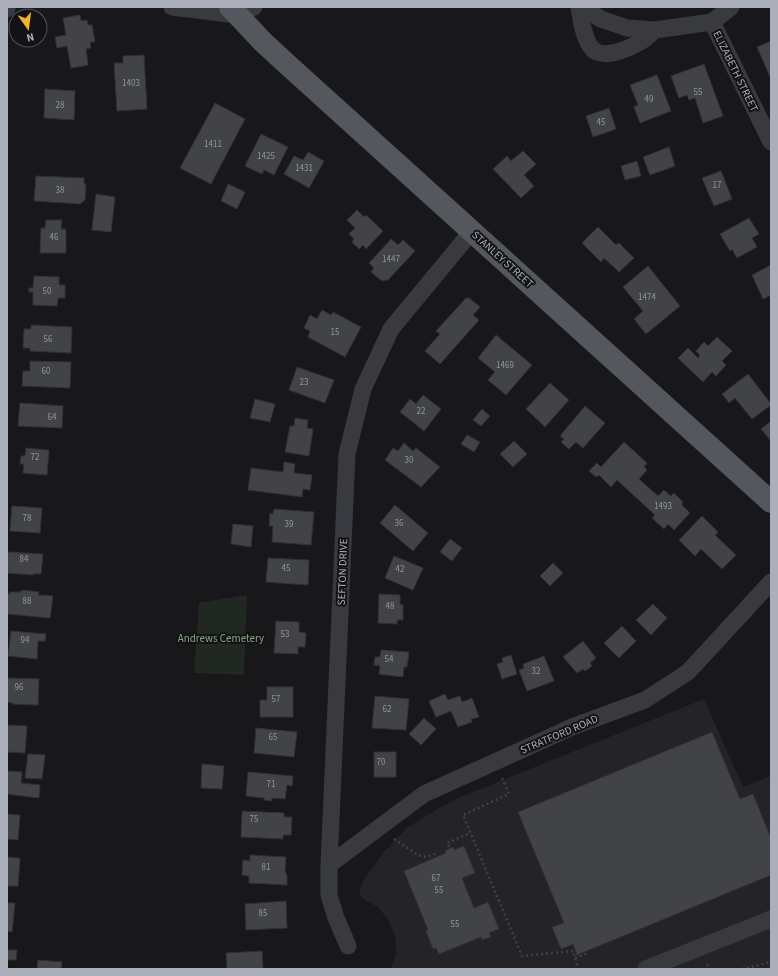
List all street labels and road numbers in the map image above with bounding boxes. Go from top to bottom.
street label: ELIZABETH STREET [709,28,762,114]
street label: STANLEY STREET [469,228,537,291]
street label: SEFTON DRIVE [334,538,351,606]
street label: STRATFORD ROAD [518,711,601,758]

